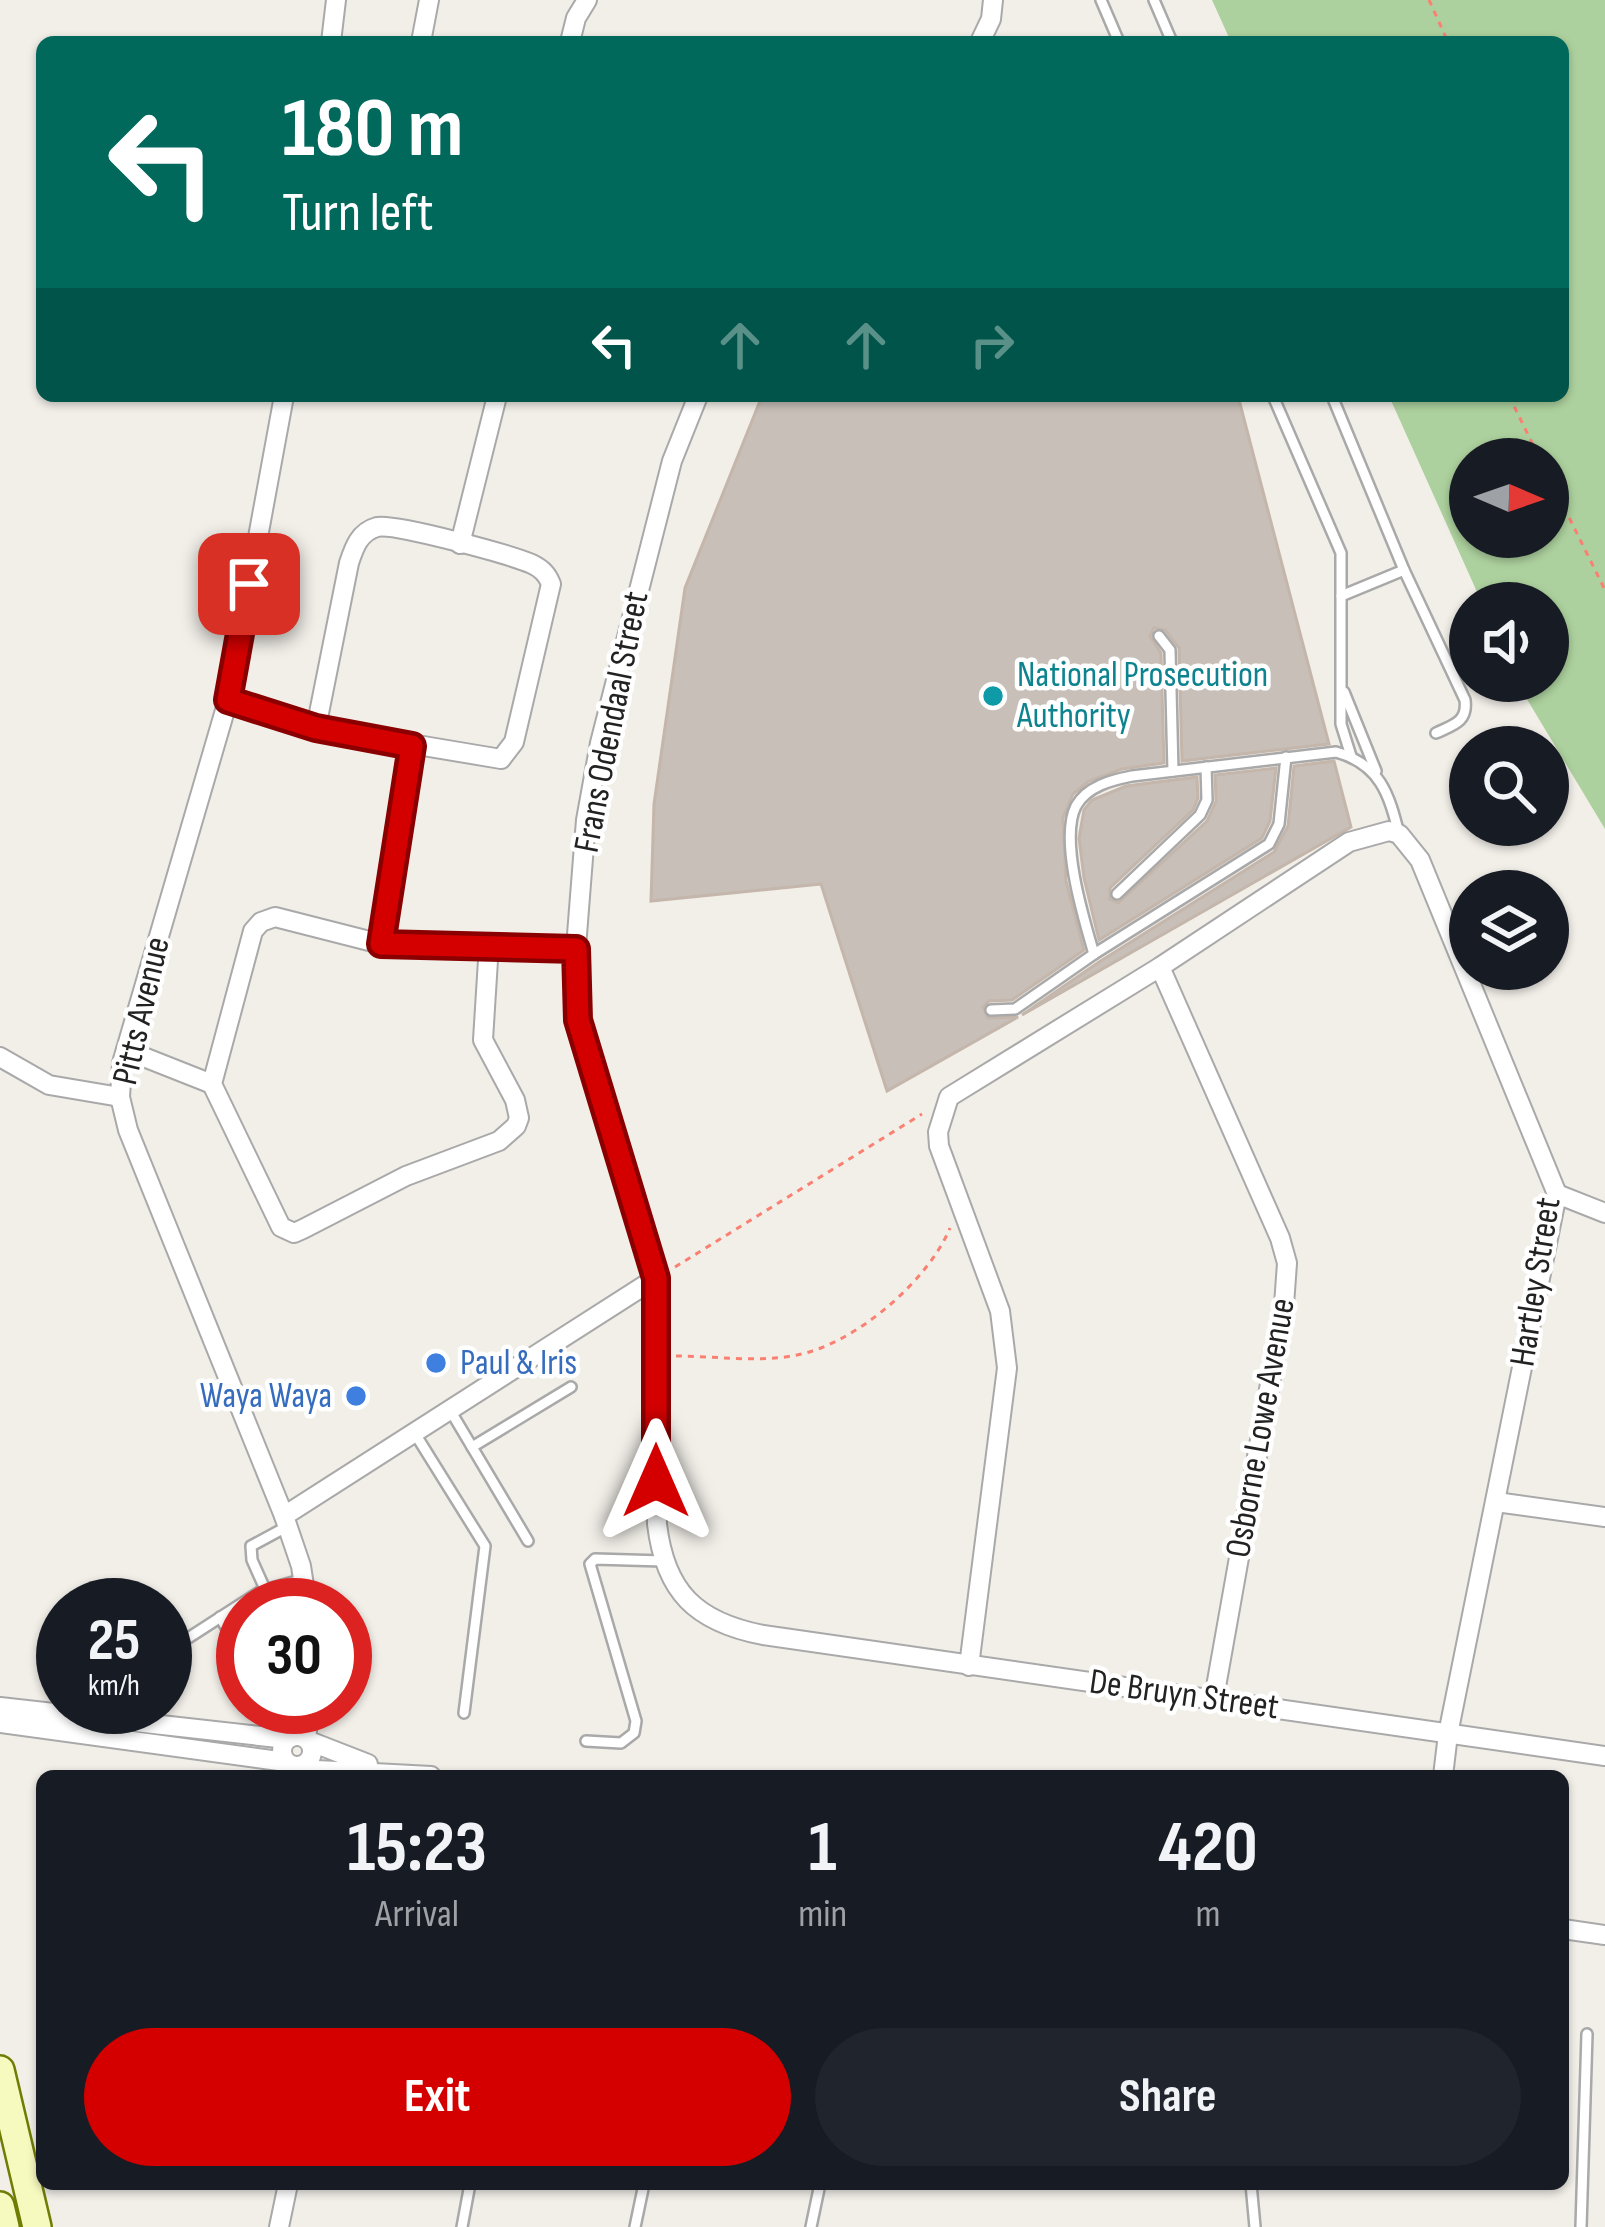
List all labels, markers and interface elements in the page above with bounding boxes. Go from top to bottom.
text: 180 m [282,79,463,180]
icon: left [84,84,240,240]
text: Turn left [282,181,434,246]
icon: left [581,312,647,378]
icon: ahead [707,312,773,378]
icon: ahead [833,312,899,378]
icon: right [959,312,1025,378]
north arrow [1449,438,1569,558]
map controls [1449,438,1569,990]
pin [198,533,300,635]
icon: arrive [216,551,282,617]
button: sound [1449,582,1569,702]
street label: Frans Odendaal Street [566,588,658,856]
place label: National Prosecution Authority [1016,654,1268,738]
marker: National Prosecution Authority [980,683,1006,709]
button: search [1449,726,1569,846]
button: layers [1449,870,1569,990]
street label: Pitts Avenue [104,933,180,1089]
street label: Hartley Street [1501,1194,1571,1370]
street label: Osborne Lowe Avenue [1217,1295,1305,1561]
place label: Paul & Iris [460,1342,577,1385]
marker: Paul & Iris [423,1350,449,1376]
place label: Waya Waya [200,1375,332,1418]
marker: Waya Waya [343,1383,369,1409]
position arrow [593,1418,719,1544]
speed limit sign: 30 [216,1578,372,1734]
text: 25 [88,1605,140,1677]
street label: De Bruyn Street [1087,1660,1281,1730]
text: km/h [88,1668,140,1704]
text: 15:23 [347,1805,487,1892]
text: 1 [809,1805,837,1892]
text: 420 [1158,1805,1258,1892]
text: Arrival [375,1891,459,1938]
text: min [798,1891,847,1938]
text: m [1196,1891,1221,1938]
button: Exit [84,2028,791,2166]
button: Share [815,2028,1521,2166]

